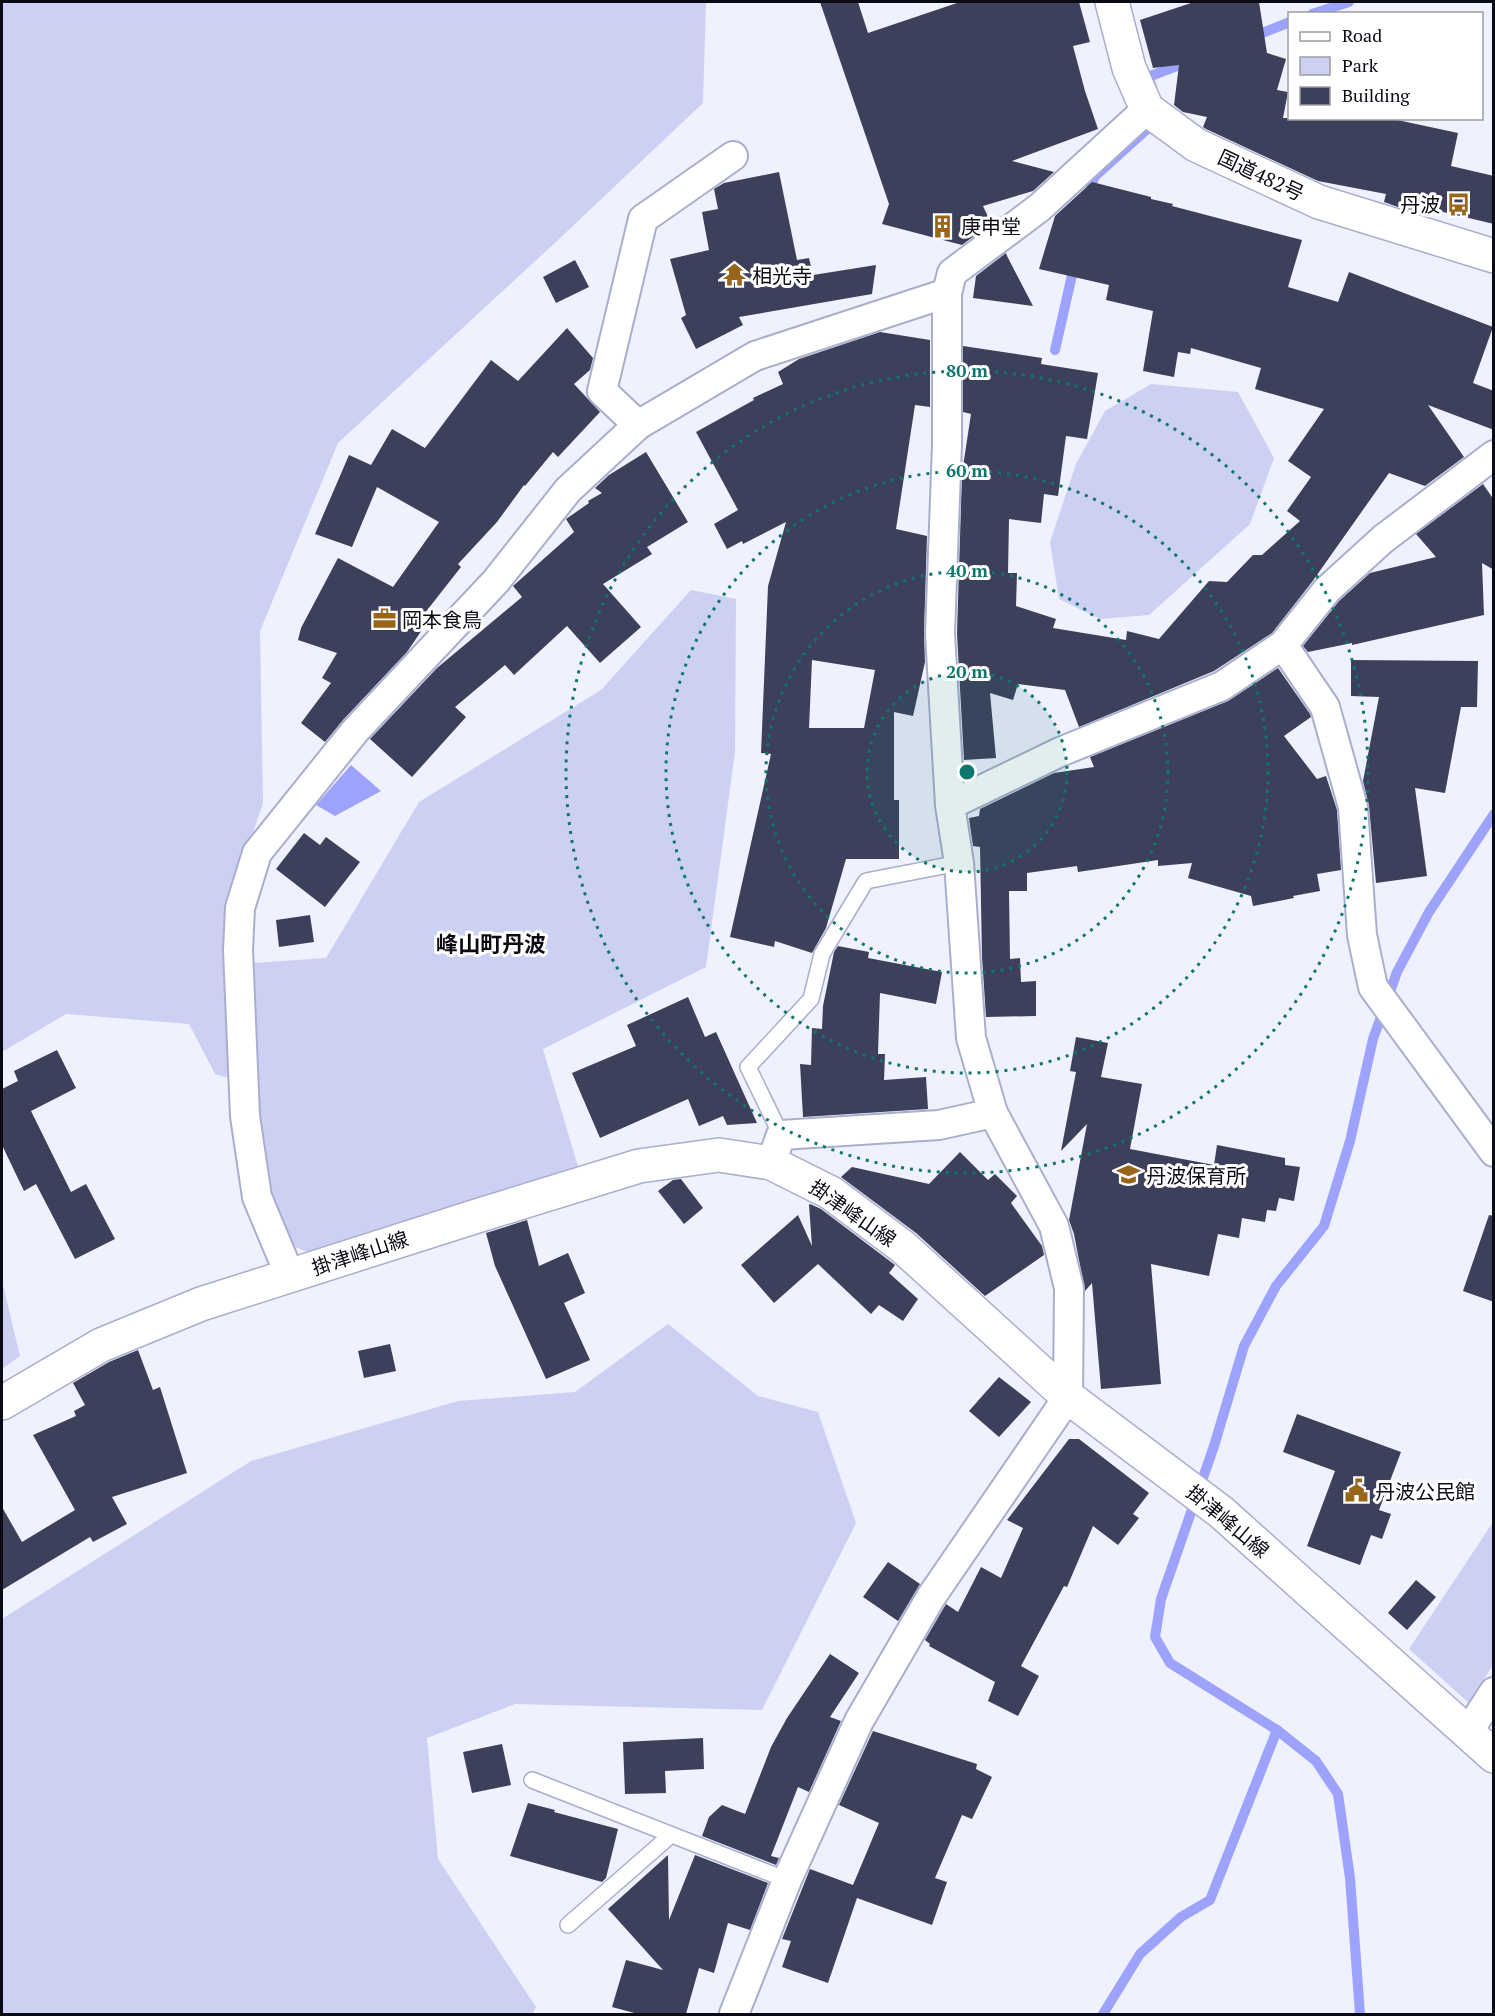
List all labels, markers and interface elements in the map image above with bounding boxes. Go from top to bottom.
legend [1288,12,1483,120]
text: Road [1342,23,1382,47]
text: Park [1342,53,1379,77]
text: Building [1342,83,1410,107]
street label: 国道482号 [1214,143,1308,207]
place label: 丹波 [1400,191,1440,218]
bus stop icon: 丹波 [1445,191,1471,217]
building icon: 庚申堂 [930,213,956,239]
place label: 庚申堂 [961,213,1021,240]
temple icon: 相光寺 [721,262,747,288]
place label: 相光寺 [752,262,812,289]
text: 80 m [946,358,988,382]
text: 60 m [946,458,988,482]
text: 40 m [946,558,988,582]
office icon: 岡本食鳥 [371,606,397,632]
place label: 岡本食鳥 [402,606,482,633]
text: 20 m [946,659,988,683]
centre of rings [957,762,977,782]
district label: 峰山町丹波 [436,929,546,958]
school or university icon: 丹波保育所 [1115,1162,1141,1188]
place label: 丹波保育所 [1146,1162,1246,1189]
street label: 掛津峰山線 [804,1173,902,1253]
street label: 掛津峰山線 [308,1225,412,1281]
public building icon: 丹波公民館 [1344,1478,1370,1504]
place label: 丹波公民館 [1375,1478,1475,1505]
street label: 掛津峰山線 [1181,1479,1275,1563]

